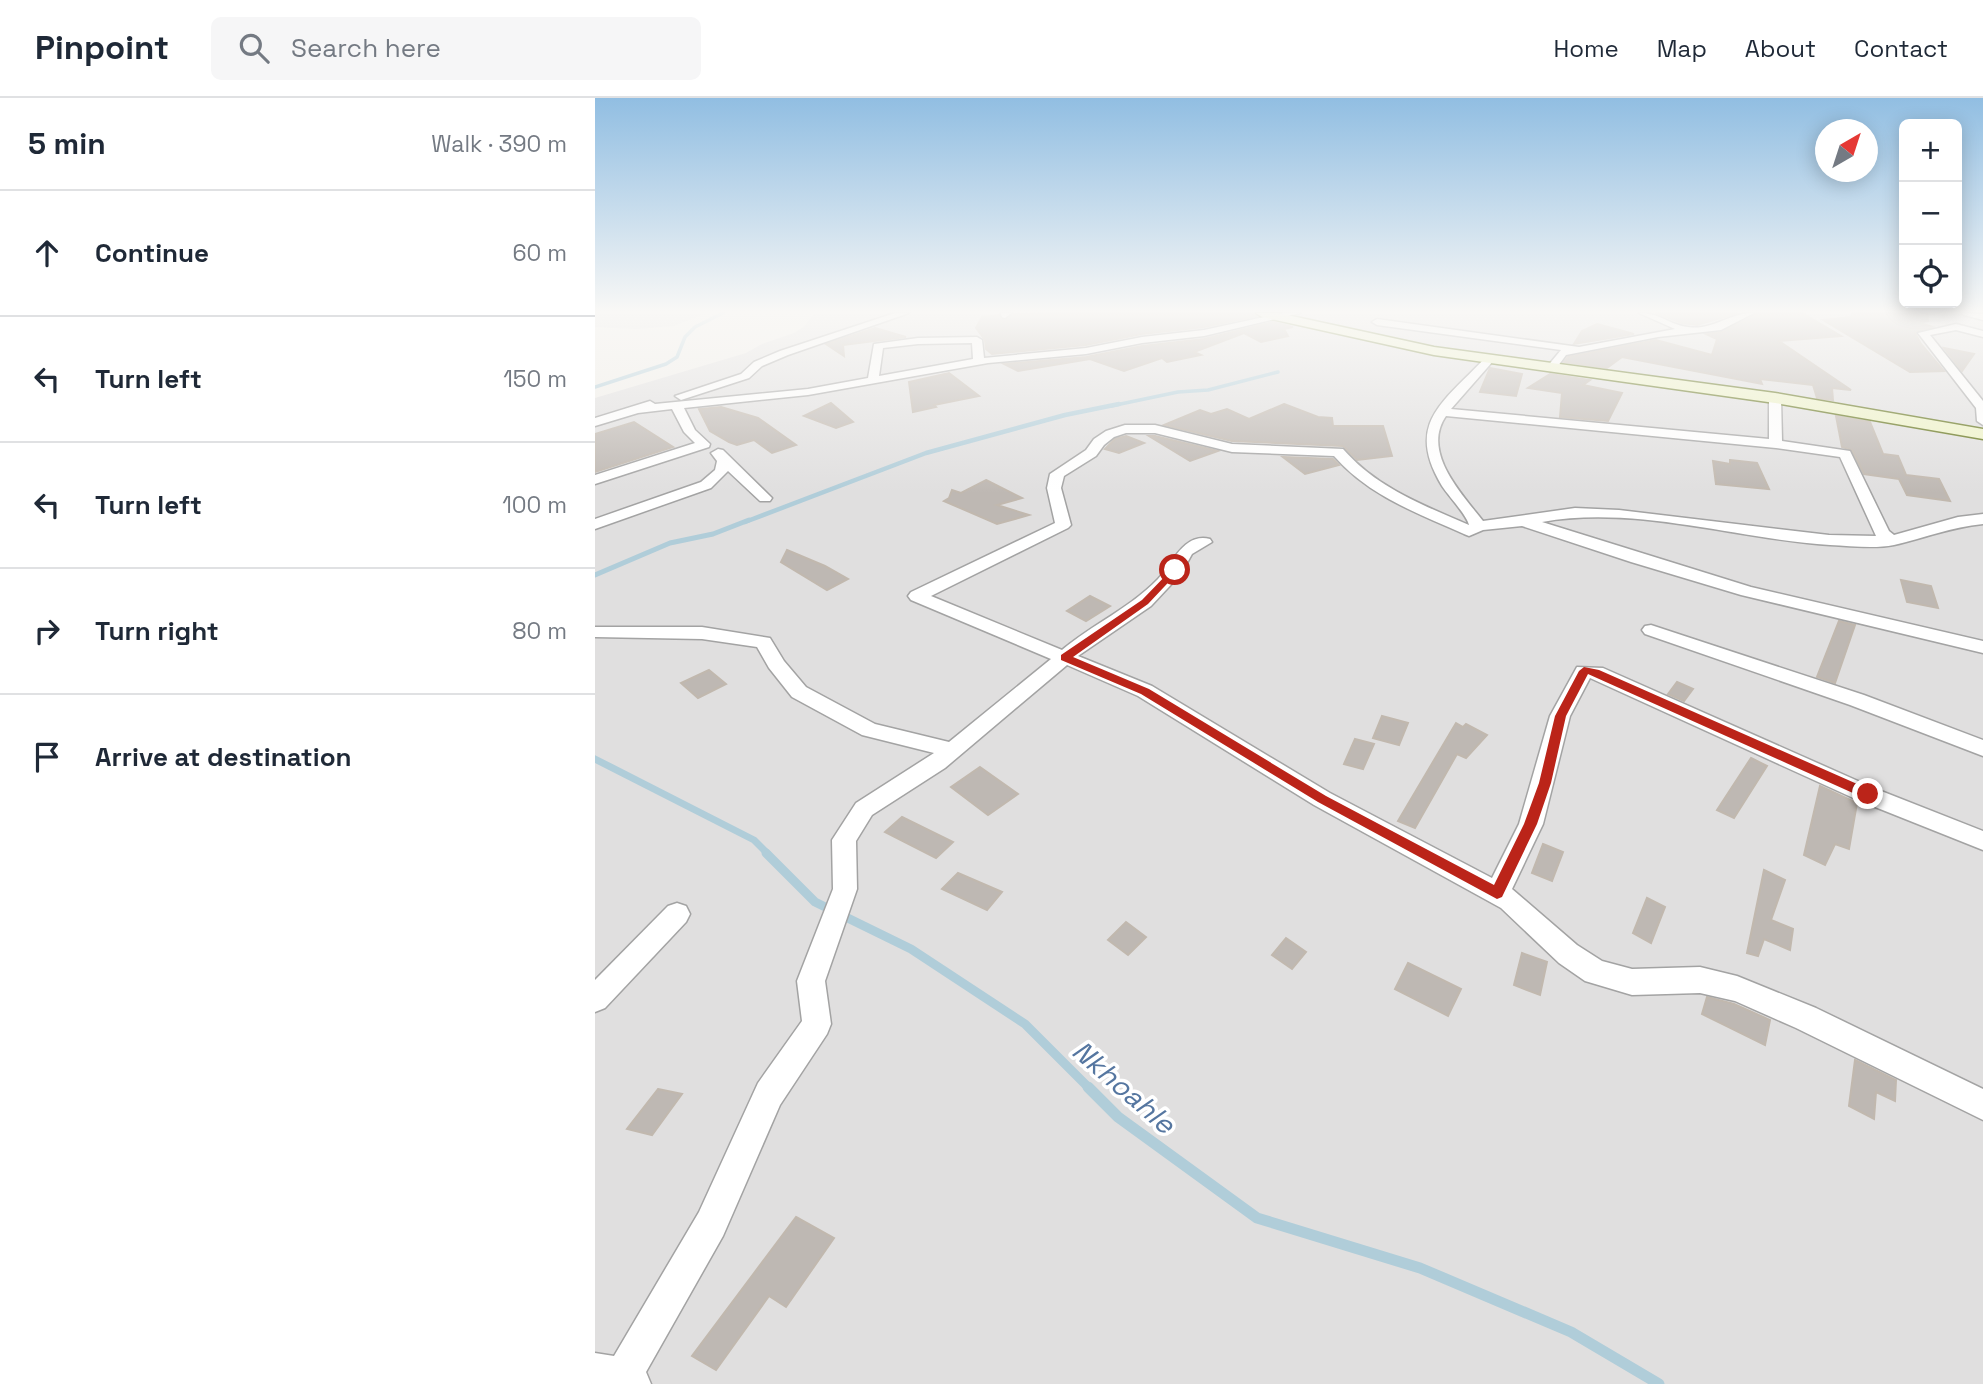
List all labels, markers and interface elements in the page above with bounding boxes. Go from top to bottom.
search box [211,17,701,80]
text: Pinpoint [35,27,169,69]
icon: search [235,29,273,67]
text: Search here [291,31,441,65]
text: Home [1553,33,1619,64]
text: Map [1657,33,1707,64]
text: About [1745,33,1816,64]
text: Contact [1854,33,1948,64]
north arrow [1815,119,1878,182]
map controls [1899,119,1962,308]
button: + [1899,119,1962,182]
text: 5 min [28,124,106,163]
text: Walk · 390 m [431,129,567,159]
button: − [1899,182,1962,245]
icon: ahead [28,234,66,272]
text: Continue [95,236,209,270]
text: 60 m [512,238,567,268]
button: locate [1899,245,1962,308]
icon: left [28,360,66,398]
text: Turn left [95,362,202,396]
text: 150 m [503,364,567,394]
icon: left [28,486,66,524]
text: Turn left [95,488,202,522]
text: 100 m [502,490,567,520]
route start [1159,554,1190,585]
icon: right [28,612,66,650]
text: Turn right [95,614,219,648]
text: 80 m [512,616,567,646]
icon: arrive [28,738,66,776]
text: Arrive at destination [95,740,352,774]
route end [1852,778,1883,809]
water label: Nkhoahle [1065,1032,1184,1142]

